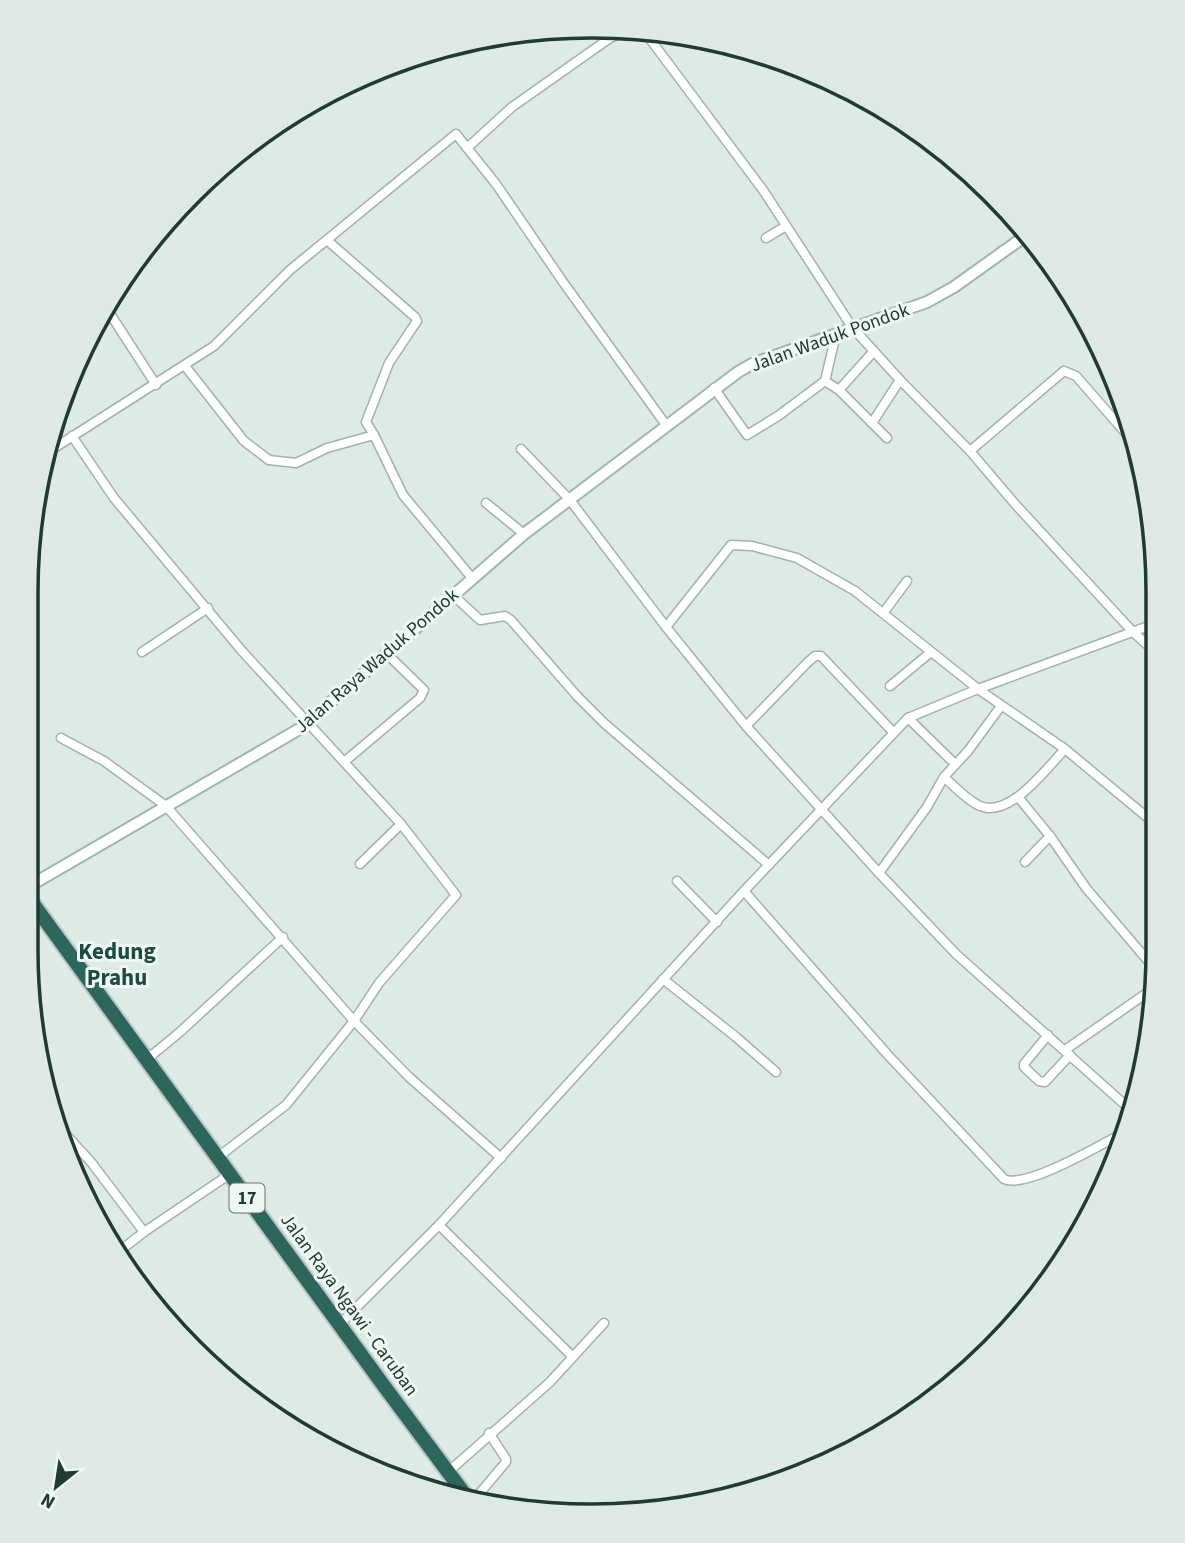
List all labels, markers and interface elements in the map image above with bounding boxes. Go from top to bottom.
street label: Jalan Waduk Pondok [747,297,914,379]
street label: Jalan Raya Waduk Pondok [289,582,465,740]
district label: Kedung Prahu [78,935,156,994]
road number: 17 [230,1184,264,1212]
street label: Jalan Raya Ngawi - Caruban [273,1208,425,1402]
north arrow [21,1452,91,1522]
text: N [36,1486,60,1515]

